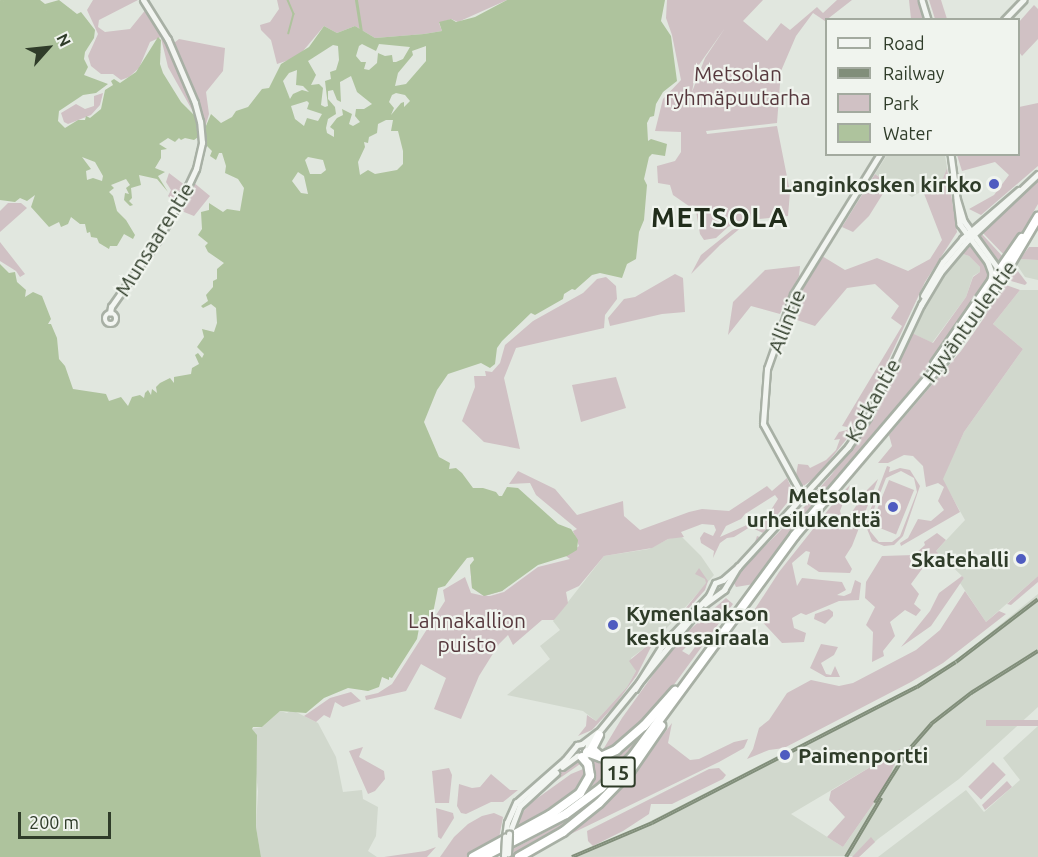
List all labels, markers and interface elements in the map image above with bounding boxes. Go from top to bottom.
north arrow [18,18,78,78]
legend [825,18,1020,156]
text: N [53,30,75,49]
text: Road [883,33,925,53]
park label: Metsolan ryhmäpuutarha [665,60,811,110]
text: Railway [883,63,944,83]
text: Park [883,93,919,113]
text: Water [883,123,932,143]
place label: Langinkosken kirkko [780,171,982,197]
street label: Munsaarentie [109,177,199,301]
marker: Langinkosken kirkko [987,177,1001,191]
district label: METSOLA [651,202,789,234]
street label: Hyväntuulentie [916,255,1022,387]
street label: Allintie [762,285,810,357]
street label: Kotkantie [839,354,905,446]
place label: Metsolan urheilukenttä [747,482,881,532]
marker: Metsolan urheilukenttä [886,500,900,514]
place label: Skatehalli [911,546,1009,572]
marker: Skatehalli [1014,552,1028,566]
place label: Kymenlaakson keskussairaala [626,600,769,650]
park label: Lahnakallion puisto [408,607,526,657]
marker: Kymenlaakson keskussairaala [604,616,622,634]
place label: Paimenportti [798,742,928,768]
marker: Paimenportti [776,746,794,764]
road number: 15 [600,755,636,789]
scale bar [21,800,114,838]
text: 200 m [29,812,79,832]

